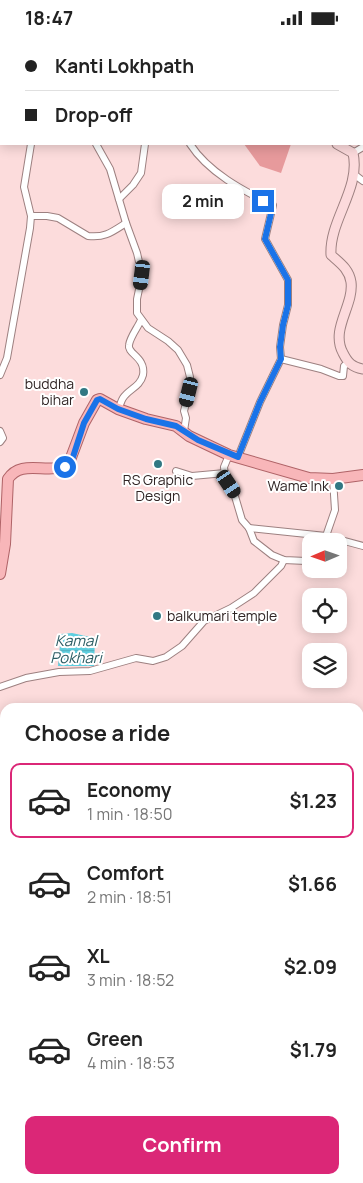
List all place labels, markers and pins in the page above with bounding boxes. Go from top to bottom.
place label: buddha bihar [25,374,74,409]
marker: buddha bihar [78,386,90,398]
marker: RS Graphic Design [152,458,164,470]
place label: RS Graphic Design [123,470,193,505]
place label: Wame Ink [267,476,330,495]
marker: Wame Ink [333,480,345,492]
place label: balkumari temple [167,606,277,625]
marker: balkumari temple [151,610,163,622]

